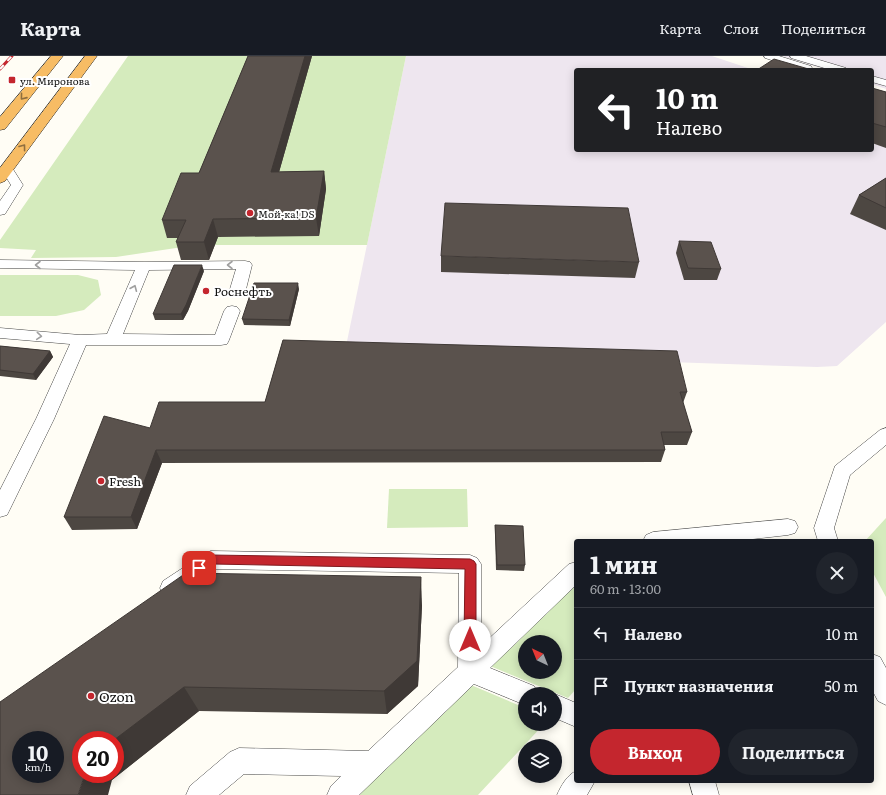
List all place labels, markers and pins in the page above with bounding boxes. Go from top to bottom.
place label: ул. Миронова [20,73,90,88]
marker: ул. Миронова [7,75,17,85]
place label: Мой-ка! DS [258,206,315,221]
marker: Мой-ка! DS [245,208,255,218]
place label: Роснефть [214,282,272,300]
marker: Роснефть [201,286,211,296]
place label: Fresh [109,472,141,490]
marker: Fresh [96,476,106,486]
pin [182,551,216,585]
place label: Ozon [99,686,134,706]
marker: Ozon [86,691,96,701]

